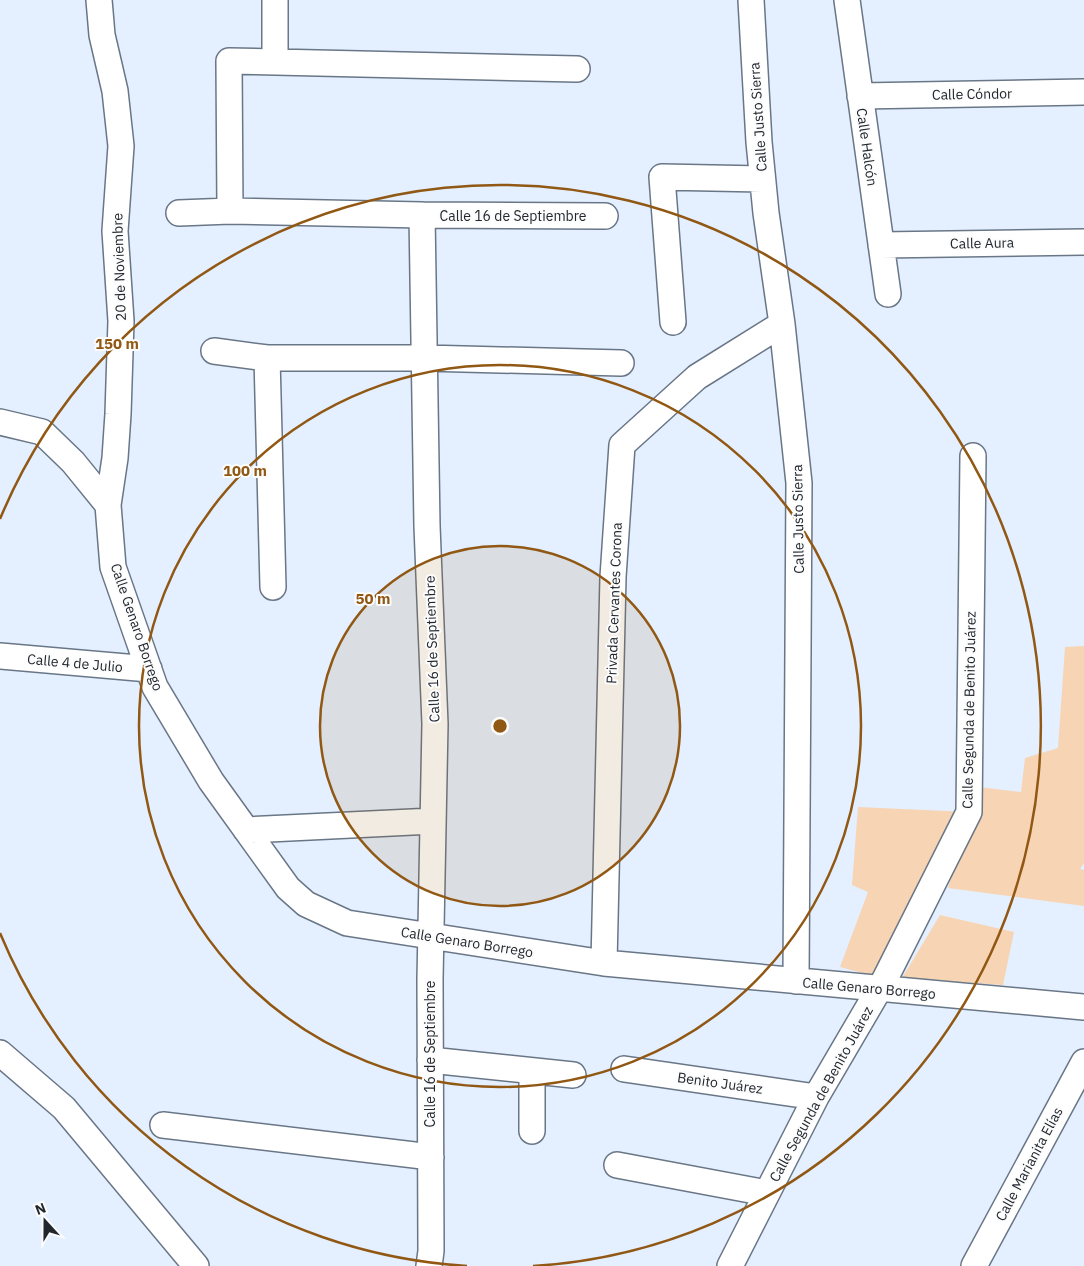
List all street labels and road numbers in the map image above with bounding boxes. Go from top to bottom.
street label: Calle Justo Sierra [745,61,771,172]
street label: Calle Cóndor [932,84,1012,104]
street label: Calle Halcón [853,107,881,187]
street label: Calle 16 de Septiembre [440,207,587,225]
street label: 20 de Noviembre [108,212,130,321]
street label: Calle Aura [950,233,1015,253]
street label: Calle Justo Sierra [788,464,808,574]
street label: Privada Cervantes Corona [602,521,626,684]
street label: Calle Genaro Borrego [107,561,167,693]
street label: Calle 16 de Septiembre [420,575,444,723]
street label: Calle Segunda de Benito Juárez [958,610,980,809]
street label: Calle 4 de Julio [27,650,124,676]
street label: Calle Genaro Borrego [400,923,535,961]
street label: Calle Genaro Borrego [802,973,937,1003]
street label: Calle 16 de Septiembre [421,980,439,1127]
street label: Calle Segunda de Benito Juárez [765,1003,877,1185]
street label: Benito Juárez [676,1068,764,1098]
street label: Calle Marianita Elías [991,1104,1067,1224]

